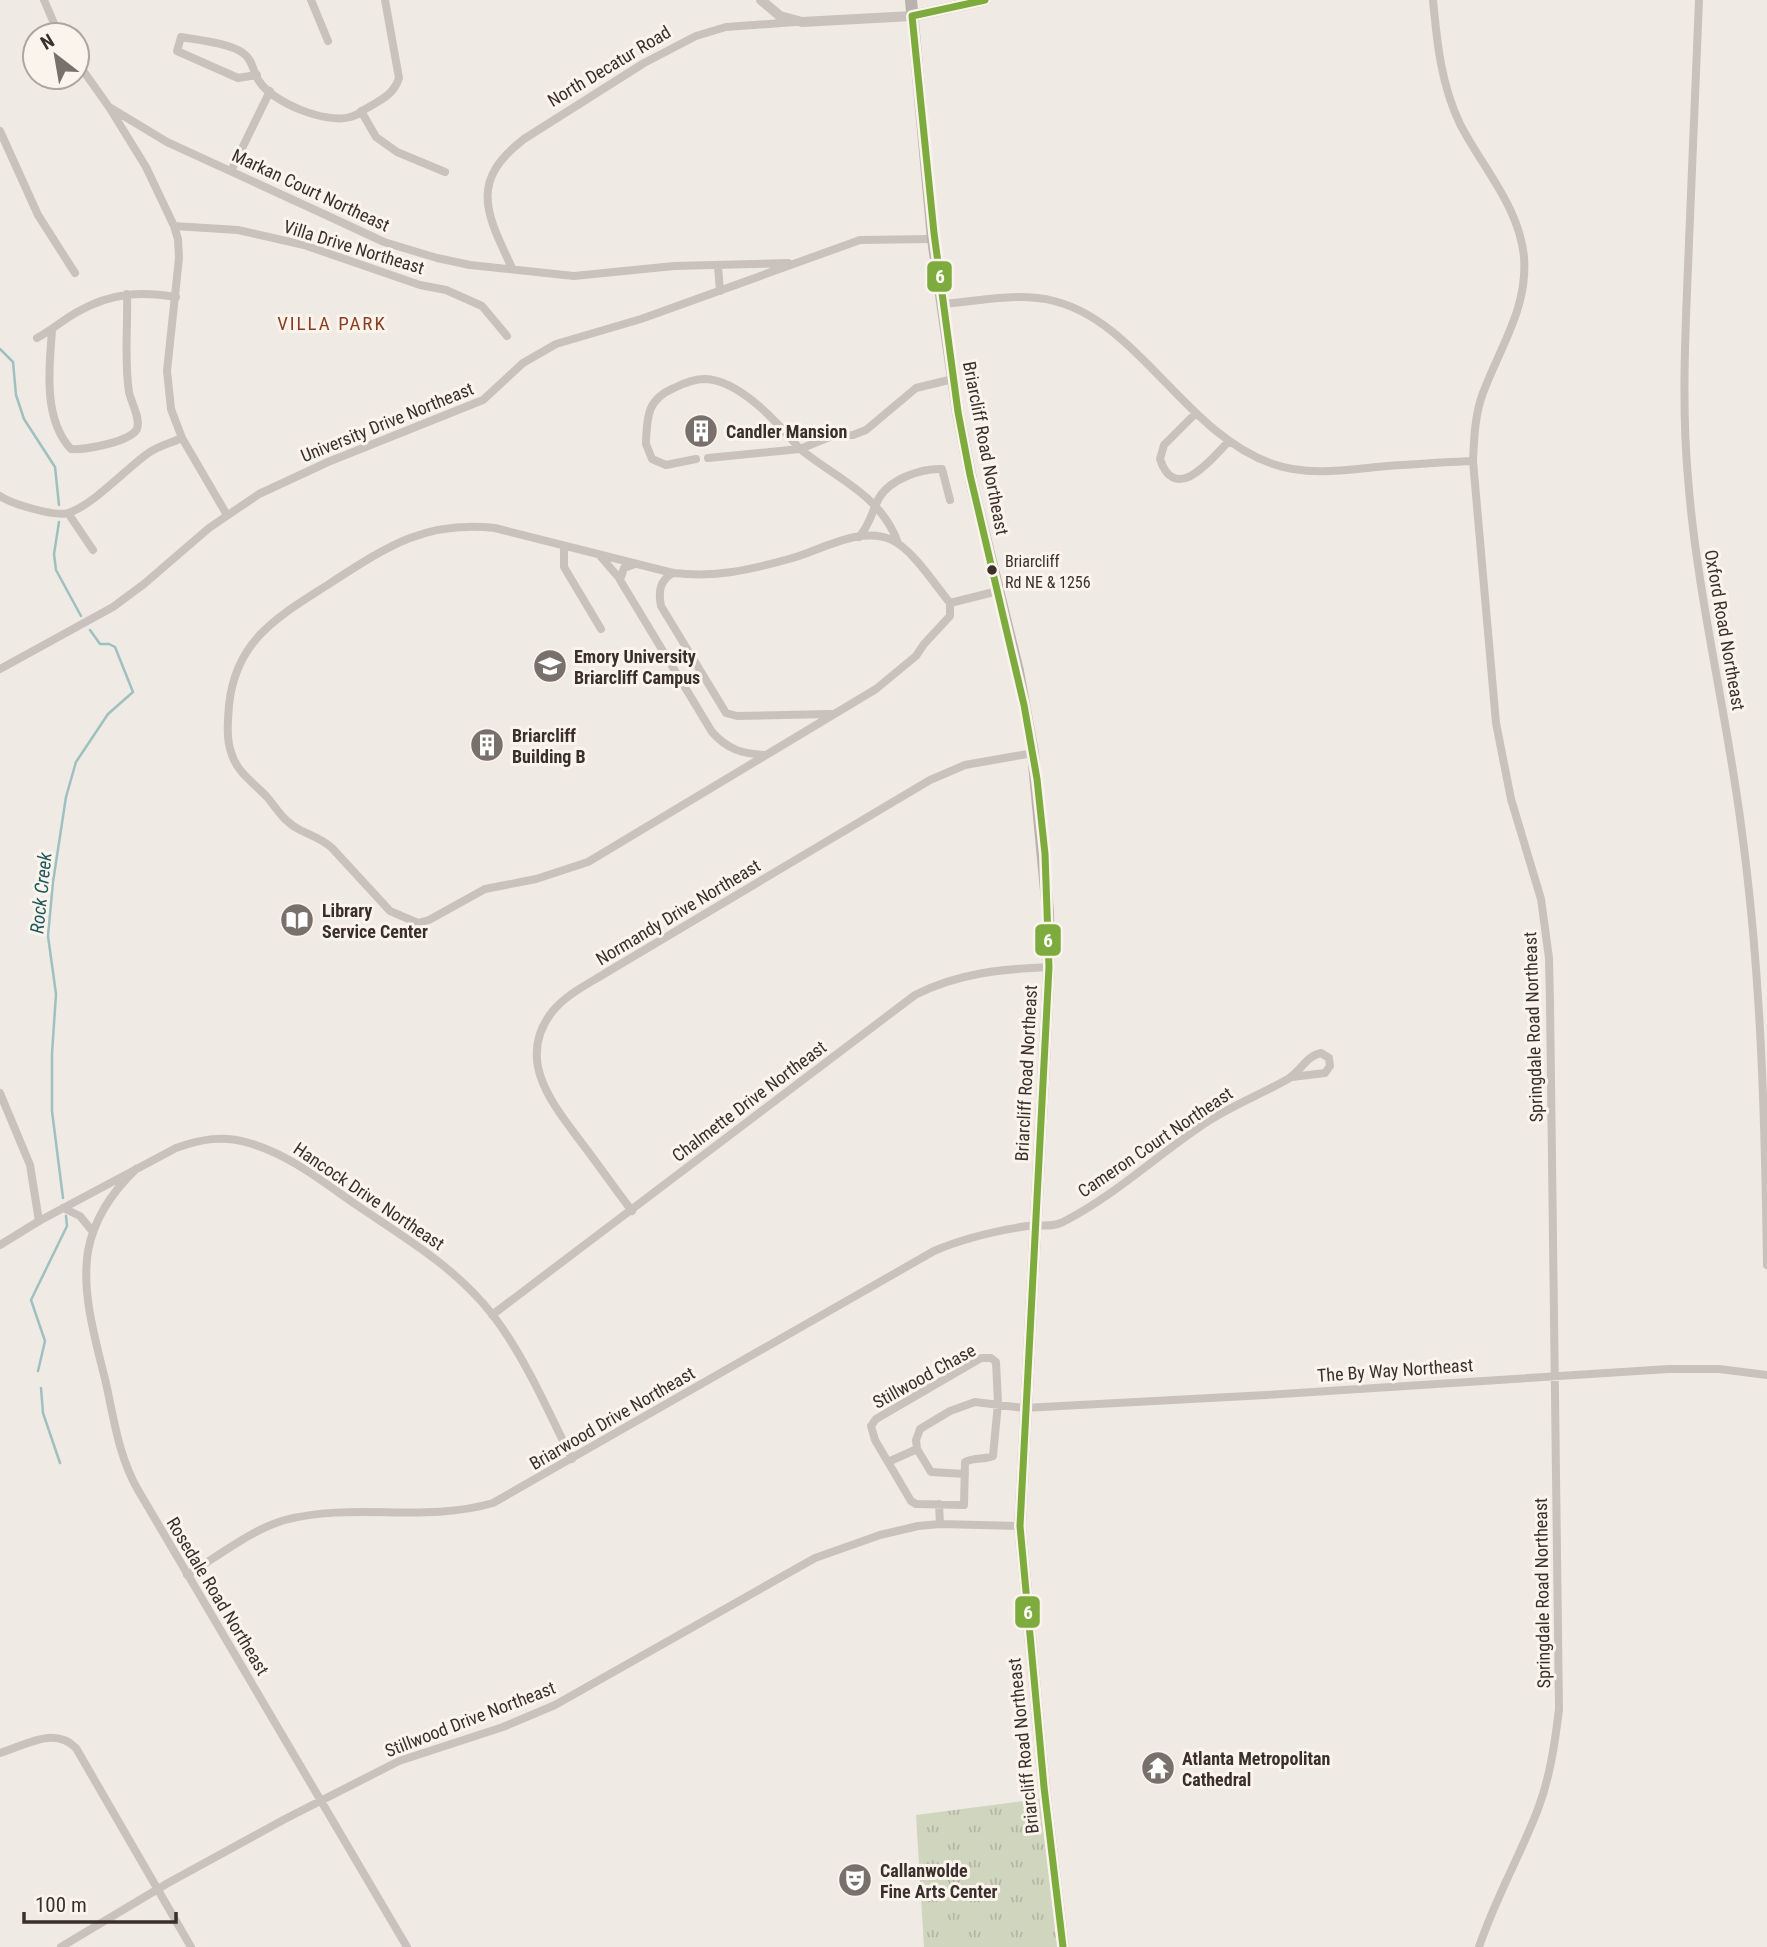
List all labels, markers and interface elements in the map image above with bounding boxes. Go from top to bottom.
north arrow [21,21,91,91]
street label: North Decatur Road [544,21,674,111]
text: N [37,29,58,55]
street label: Markan Court Northeast [229,144,393,236]
street label: Villa Drive Northeast [281,216,427,278]
line badge: 6 [926,260,953,293]
text: 6 [935,265,945,288]
district label: VILLA PARK [277,312,387,335]
street label: Briarcliff Road Northeast [959,359,1013,537]
street label: University Drive Northeast [298,378,476,466]
building icon: Candler Mansion [682,412,720,450]
place label: Candler Mansion [726,421,847,442]
street label: Oxford Road Northeast [1701,548,1749,712]
place label: Briarcliff Rd NE & 1256 [1005,552,1091,592]
marker: Briarcliff Rd NE & 1256 [985,563,999,577]
place label: Emory University Briarcliff Campus [574,646,700,688]
school or university icon: Emory University Briarcliff Campus [531,647,569,685]
place label: Briarcliff Building B [512,725,586,767]
building icon: Briarcliff Building B [468,726,506,764]
water label: Rock Creek [25,851,57,935]
street label: Normandy Drive Northeast [592,855,764,969]
place label: Library Service Center [322,900,428,942]
library icon: Library Service Center [278,901,316,939]
line badge: 6 [1034,923,1062,957]
text: 6 [1043,929,1053,952]
street label: Springdale Road Northeast [1519,931,1547,1123]
street label: Briarcliff Road Northeast [1011,984,1041,1162]
street label: Chalmette Drive Northeast [668,1036,830,1166]
street label: Cameron Court Northeast [1074,1082,1236,1202]
street label: Hancock Drive Northeast [290,1138,448,1254]
street label: Stillwood Chase [869,1339,979,1413]
street label: The By Way Northeast [1316,1354,1474,1386]
street label: Briarwood Drive Northeast [526,1362,698,1474]
street label: Springdale Road Northeast [1530,1497,1554,1689]
street label: Rosedale Road Northeast [163,1513,273,1679]
line badge: 6 [1014,1595,1041,1629]
text: 6 [1023,1601,1033,1624]
street label: Briarcliff Road Northeast [1003,1657,1043,1835]
street label: Stillwood Drive Northeast [382,1677,558,1761]
place label: Atlanta Metropolitan Cathedral [1182,1748,1330,1790]
temple icon: Atlanta Metropolitan Cathedral [1139,1749,1177,1787]
place label: Callanwolde Fine Arts Center [880,1860,998,1902]
theatre icon: Callanwolde Fine Arts Center [836,1861,874,1899]
scale bar [24,1881,177,1925]
text: 100 m [35,1893,87,1917]

